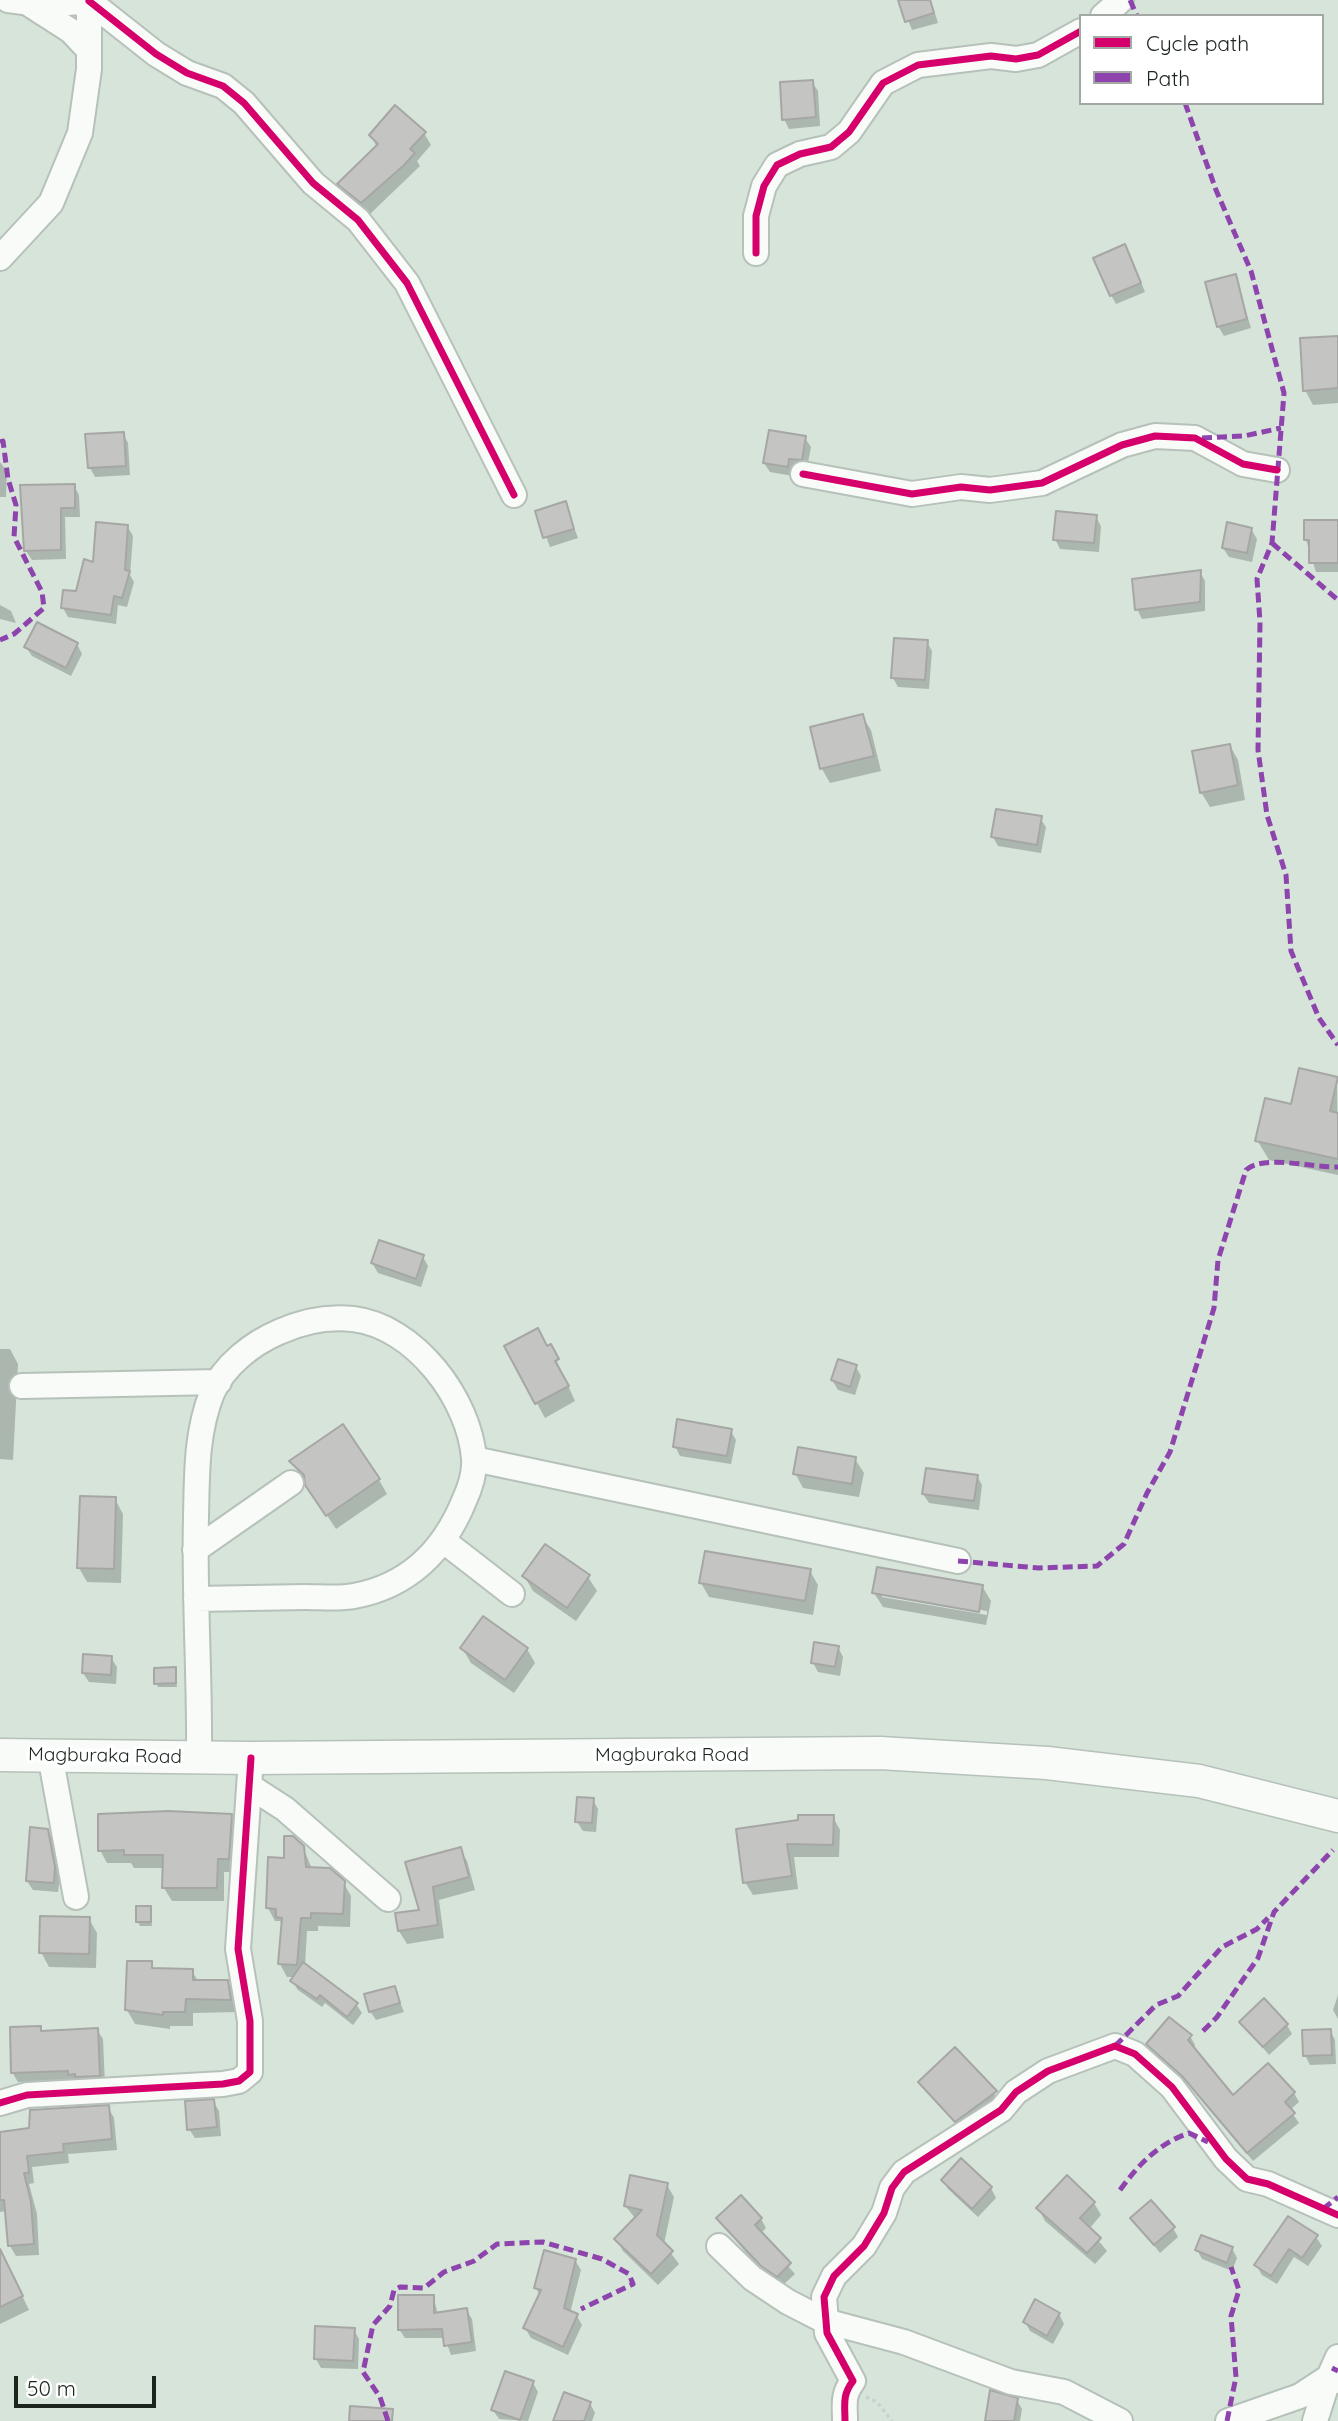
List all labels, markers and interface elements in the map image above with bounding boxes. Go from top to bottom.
legend [1079,14,1324,105]
text: Cycle path [1146,30,1249,56]
text: Path [1146,65,1190,91]
street label: Magburaka Road [28,1743,182,1769]
street label: Magburaka Road [595,1744,749,1766]
scale bar [18,2362,159,2406]
text: 50 m [27,2375,76,2401]

